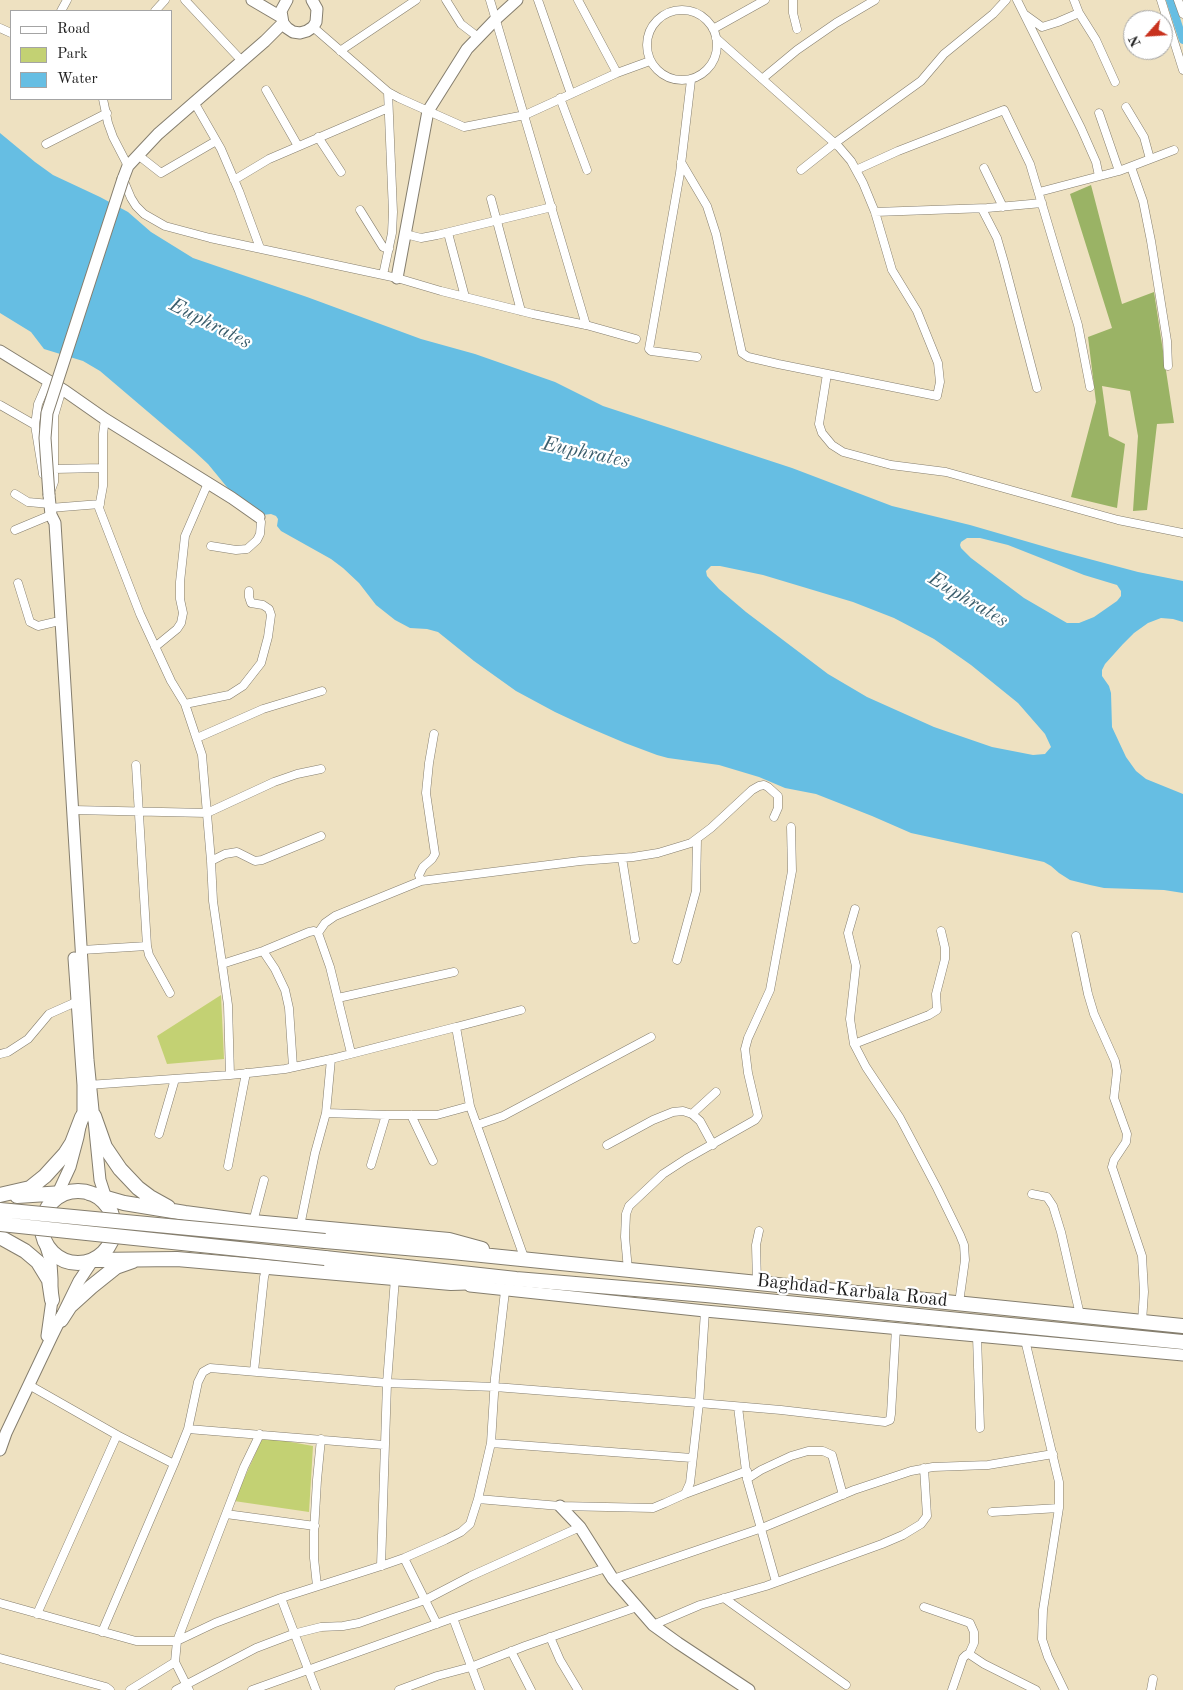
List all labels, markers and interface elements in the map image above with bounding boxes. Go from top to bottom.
legend [10,10,172,100]
north arrow [1123,10,1173,60]
text: Road [57,22,90,37]
text: N [1127,33,1144,49]
text: Park [57,47,88,62]
text: Water [57,72,98,87]
water label: Euphrates [165,293,255,355]
water label: Euphrates [540,432,632,474]
water label: Euphrates [924,567,1012,633]
street label: Baghdad-Karbala Road [755,1270,949,1312]

